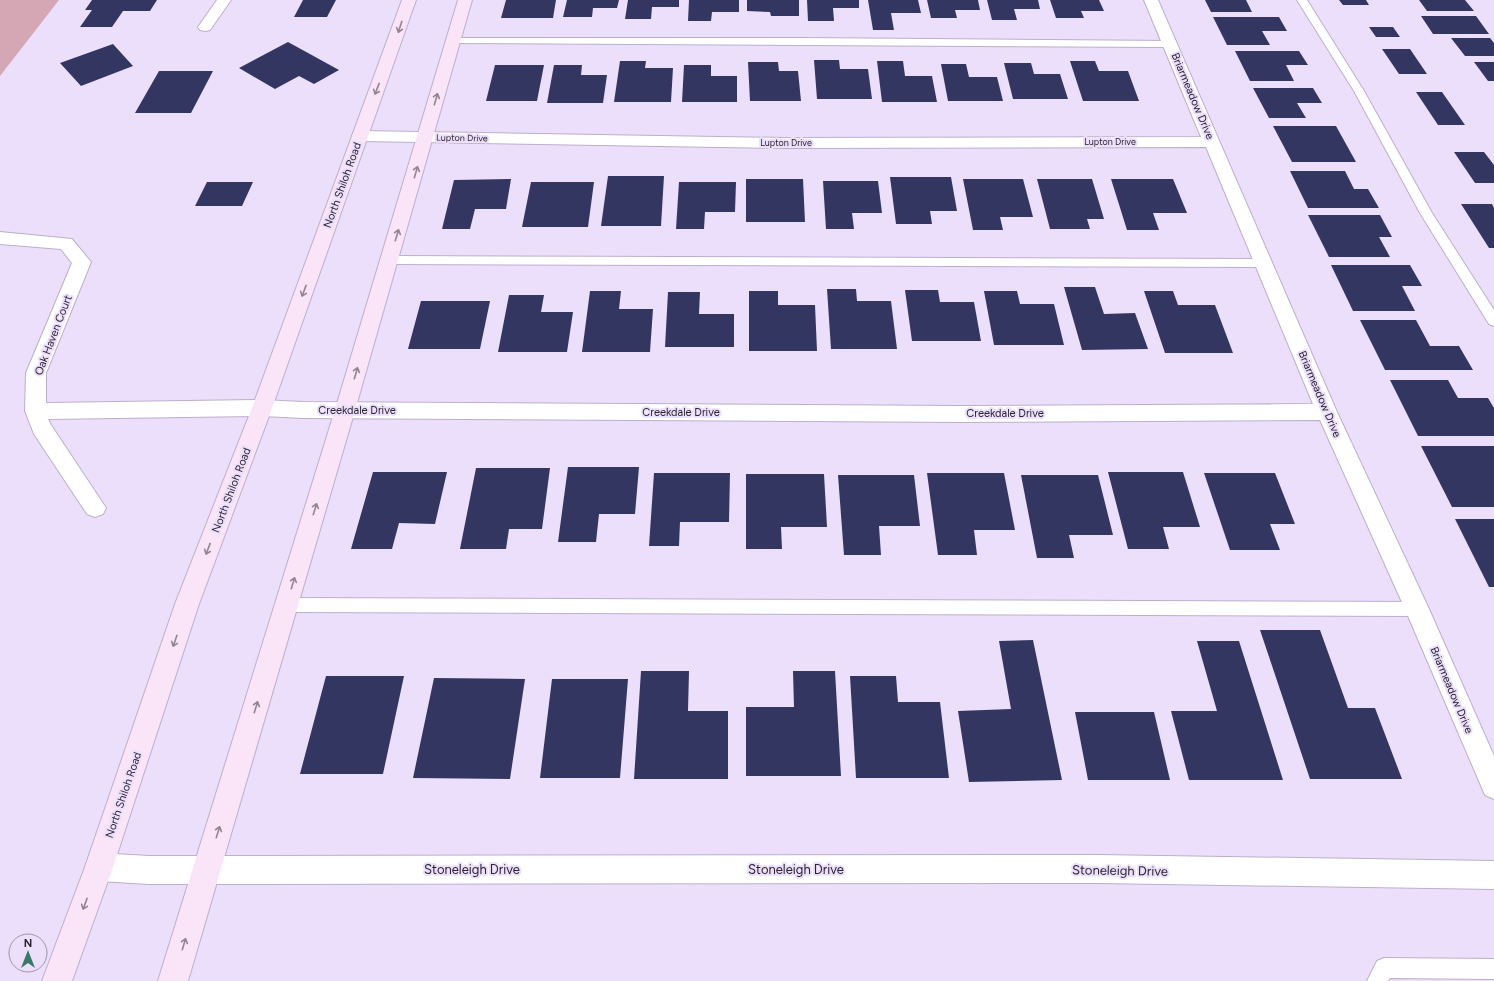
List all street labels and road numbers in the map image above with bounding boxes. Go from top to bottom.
street label: Briarmeadow Drive [1168,51,1217,141]
street label: Lupton Drive [436,132,488,143]
street label: Lupton Drive [1084,136,1136,147]
street label: Lupton Drive [760,137,812,148]
street label: North Shiloh Road [321,141,364,230]
street label: Oak Haven Court [32,293,75,377]
street label: Briarmeadow Drive [1295,349,1344,439]
street label: Creekdale Drive [318,404,396,417]
street label: Creekdale Drive [642,406,720,419]
street label: Creekdale Drive [966,407,1044,420]
street label: North Shiloh Road [209,446,254,535]
street label: Briarmeadow Drive [1427,645,1476,735]
street label: North Shiloh Road [103,750,144,840]
street label: Stoneleigh Drive [424,862,520,877]
street label: Stoneleigh Drive [748,862,844,877]
street label: Stoneleigh Drive [1072,862,1168,879]

